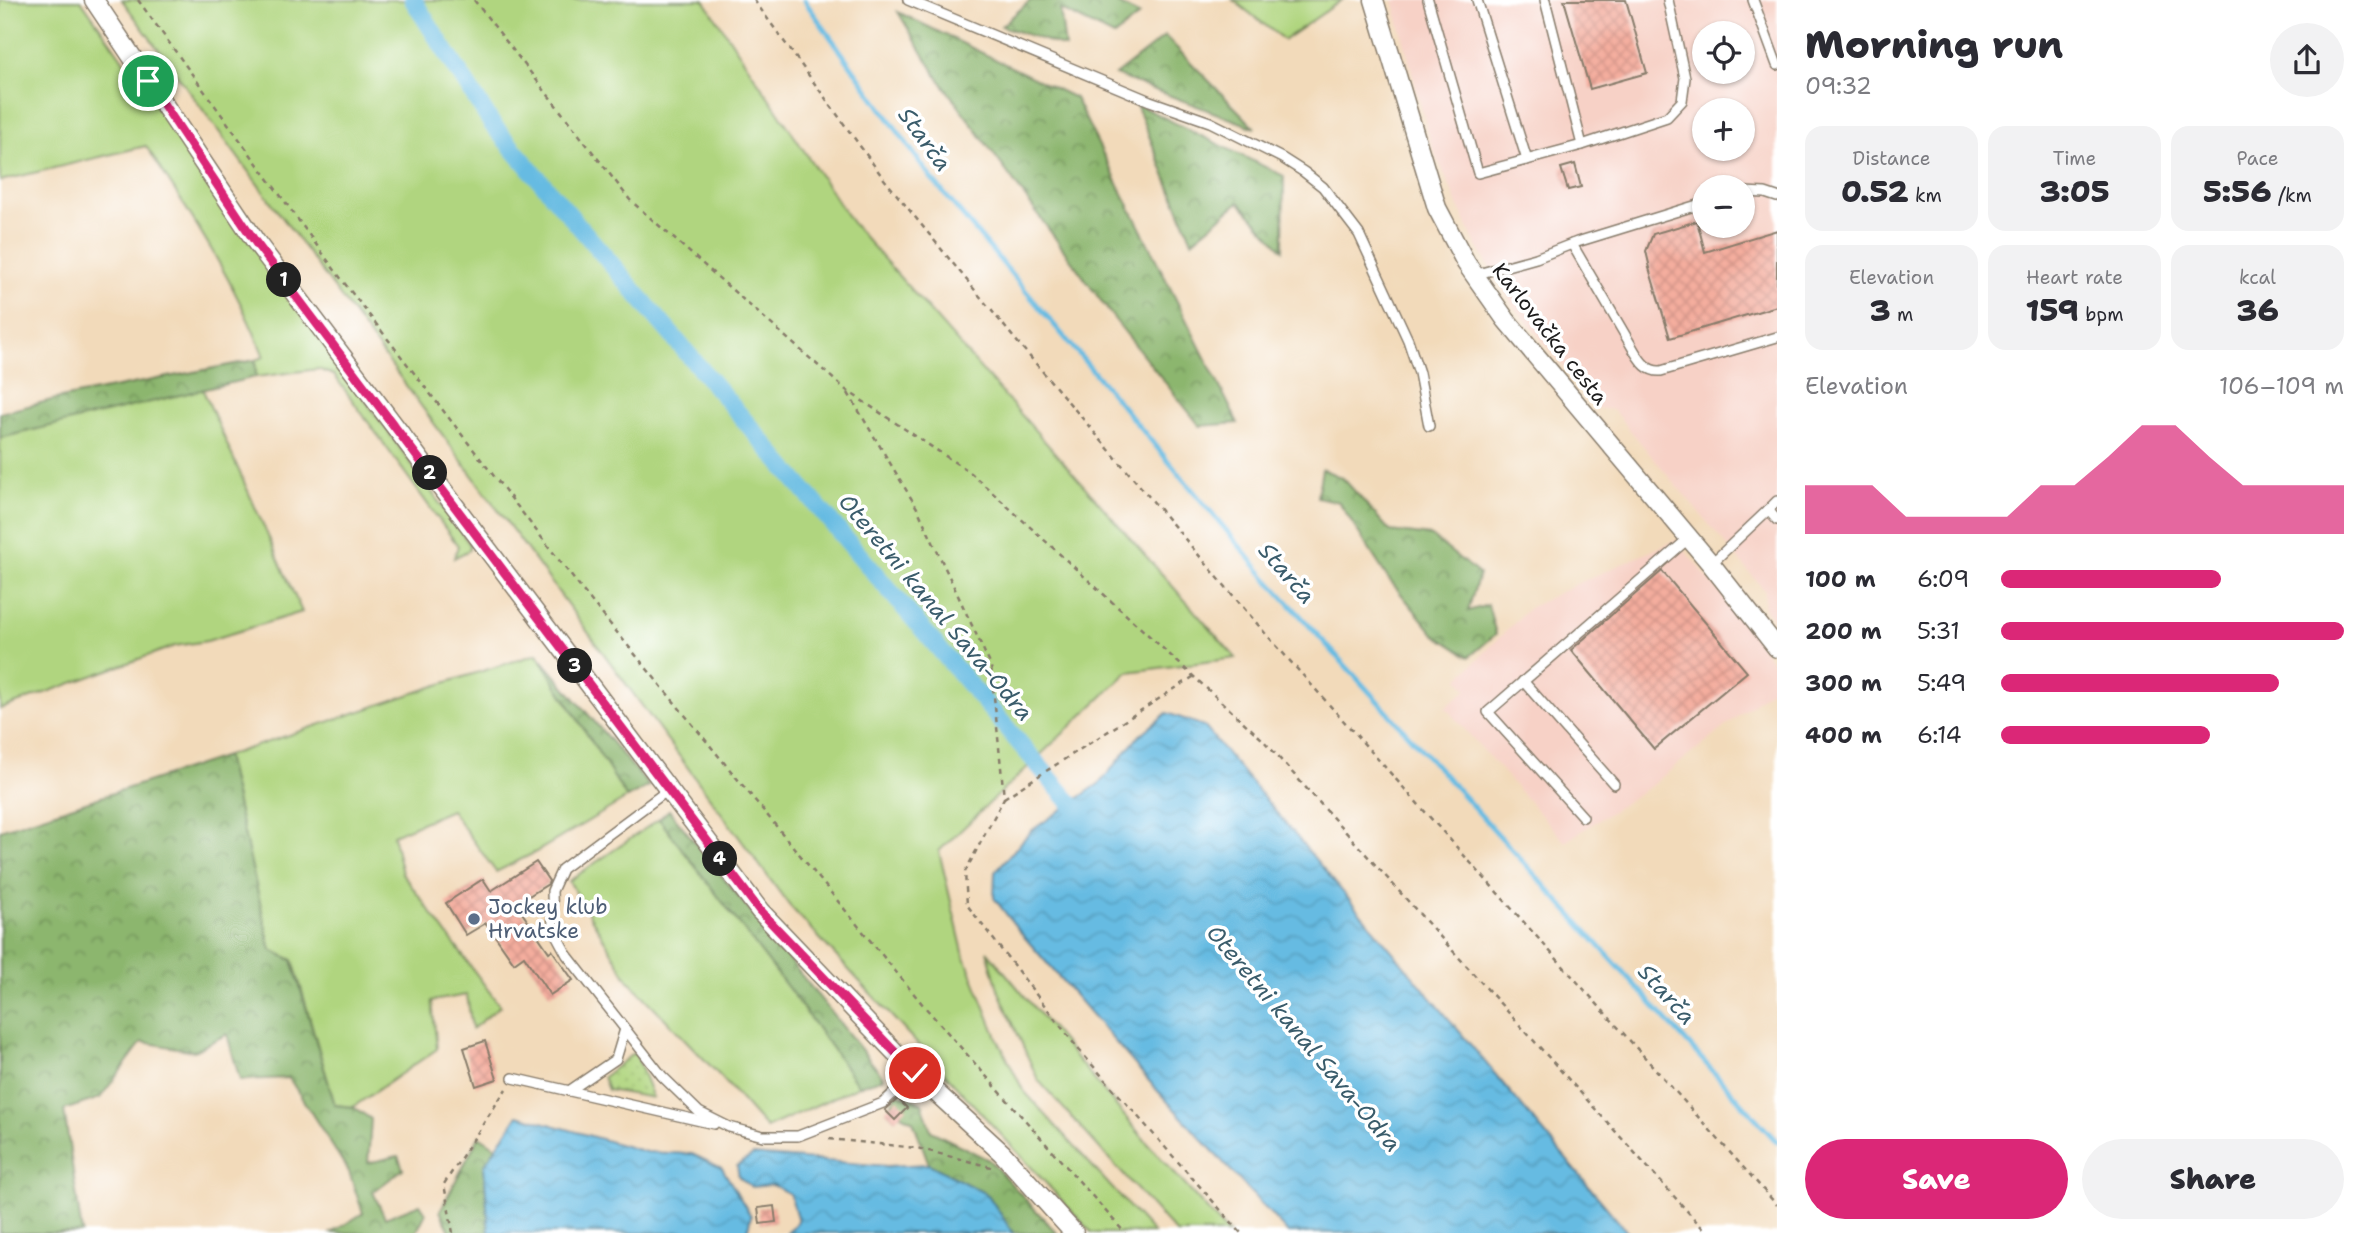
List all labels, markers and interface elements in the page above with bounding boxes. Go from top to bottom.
text: Morning run [1805,19,2063,70]
map controls [1692,21,1755,238]
button: locate [1692,21,1755,84]
button: share [2270,23,2344,97]
pin [118,51,178,111]
icon: arrive [129,62,167,100]
text: 09:32 [1805,71,1872,101]
button: + [1692,98,1755,161]
water label: Starča [892,101,958,177]
text: Distance [1853,146,1930,171]
text: Time [2053,146,2096,171]
text: Pace [2237,146,2278,171]
text: 0.52 [1841,171,1909,212]
text: 3:05 [2039,171,2110,212]
text: 5:56 [2203,171,2271,212]
button: − [1692,175,1755,238]
text: km [1909,183,1942,208]
text: /km [2271,183,2312,208]
street label: Karlovačka cesta [1486,257,1614,411]
pin: 1 [266,262,302,298]
text: Elevation [1849,265,1934,290]
text: Heart rate [2026,265,2123,290]
text: kcal [2239,265,2276,290]
text: 1 [279,267,288,292]
text: 3 [1870,290,1891,331]
text: 159 [2025,290,2079,331]
text: 36 [2236,290,2279,331]
text: m [1891,302,1913,327]
text: bpm [2079,302,2124,327]
text: Elevation [1805,371,1908,401]
text: 106–109 m [2219,371,2344,401]
pin: 2 [412,456,448,490]
text: 2 [423,460,436,485]
water label: Oteretni kanal Sava-Odra [832,487,1040,727]
water label: Starča [1252,536,1322,610]
text: 100 m [1805,564,1876,594]
text: 6:09 [1917,564,1969,594]
text: 200 m [1805,616,1882,646]
text: 5:31 [1917,616,1960,646]
pin: 3 [558,648,592,684]
text: 3 [568,653,581,678]
text: 300 m [1805,668,1882,698]
text: 5:49 [1917,668,1966,698]
text: 400 m [1805,720,1882,750]
text: 6:14 [1917,720,1962,750]
pin: 4 [702,842,738,876]
text: 4 [713,846,726,871]
place label: Jockey klub Hrvatske [488,893,608,945]
marker: Jockey klub Hrvatske [466,911,482,927]
water label: Oteretni kanal Sava-Odra [1200,918,1408,1158]
water label: Starča [1632,957,1702,1031]
pin [885,1043,945,1103]
icon: check [896,1054,934,1092]
button: Save [1805,1139,2068,1219]
button: Share [2082,1139,2344,1219]

